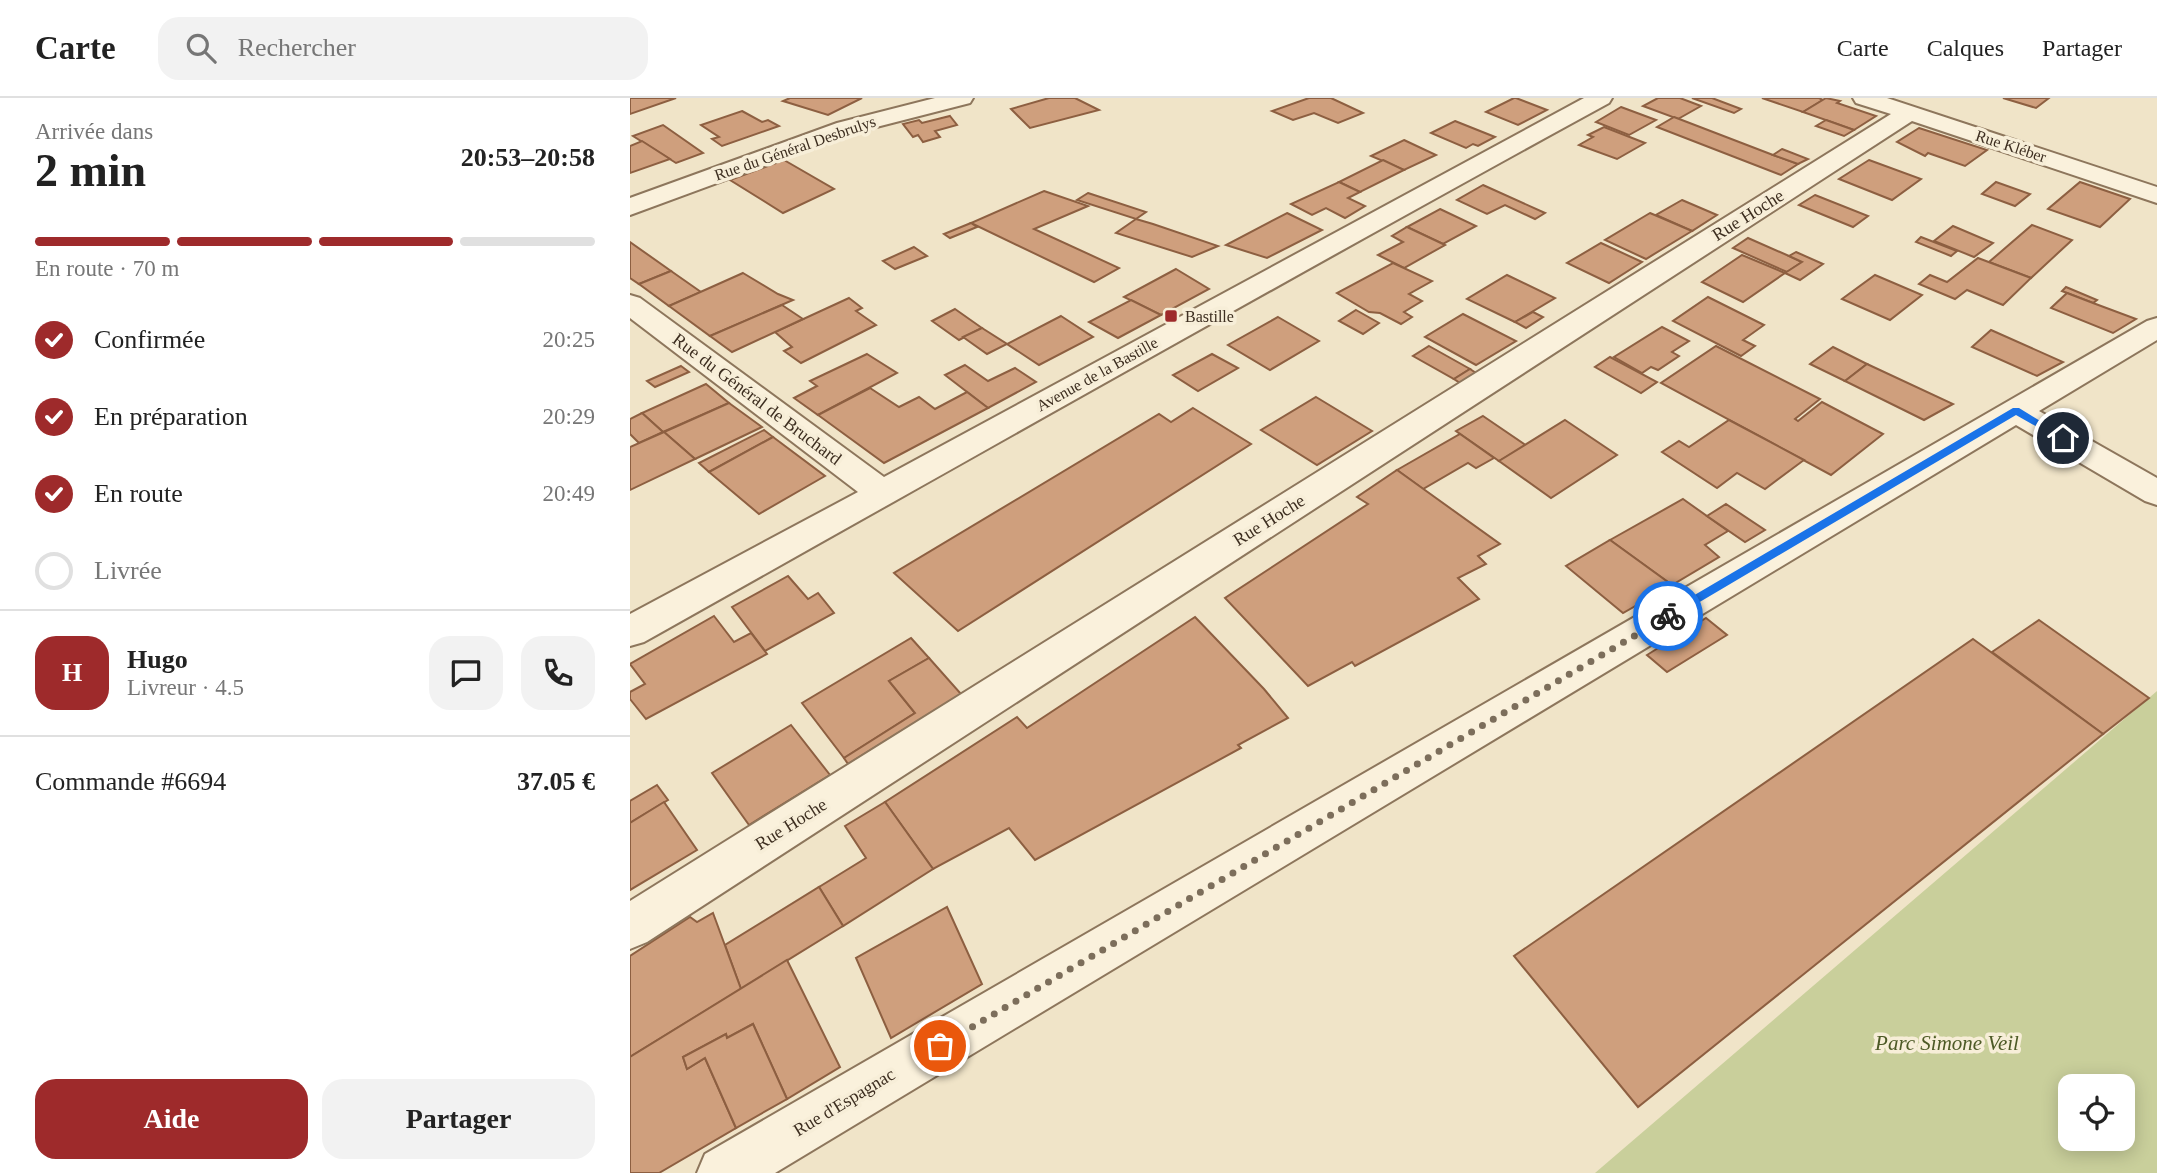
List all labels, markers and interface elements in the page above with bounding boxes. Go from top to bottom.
search box [158,17,648,80]
icon: search [182,29,220,67]
text: Carte [35,30,116,66]
text: Rechercher [238,33,356,62]
text: Carte [1837,35,1889,61]
text: Calques [1927,35,2004,61]
text: Partager [2042,35,2122,61]
street label: Rue du Général Desbrulys [712,112,878,185]
text: Arrivée dans [35,119,153,144]
street label: Rue Kléber [1974,127,2049,166]
text: 20:53–20:58 [461,143,595,172]
text: 2 min [35,145,146,196]
street label: Rue Hoche [1709,185,1787,245]
text: En route · 70 m [35,256,179,281]
marker: Bastille [1163,308,1179,324]
place label: Bastille [1185,308,1234,325]
icon: check [35,321,73,359]
text: Confirmée [94,325,205,354]
text: 20:25 [543,327,595,352]
street label: Rue du Général de Bruchard [669,329,845,469]
street label: Avenue de la Bastille [1033,334,1161,414]
icon: check [35,398,73,436]
text: En préparation [94,402,248,431]
text: 20:29 [543,404,595,429]
pin [2033,408,2093,468]
icon: home [2044,419,2082,457]
icon: check [35,475,73,513]
text: En route [94,479,183,508]
text: 20:49 [543,481,595,506]
street label: Rue Hoche [1230,490,1308,550]
text: Livrée [94,556,162,585]
courier [1633,581,1703,651]
icon: bike [1649,597,1687,635]
button: chat [429,636,503,710]
button: phone [521,636,595,710]
text: Hugo [127,645,188,674]
text: H [62,658,82,687]
text: Livreur · 4.5 [127,675,244,700]
text: Commande #6694 [35,767,226,796]
text: 37.05 € [517,767,595,796]
street label: Rue Hoche [752,794,830,854]
pin [910,1016,970,1076]
icon: bag [921,1027,959,1065]
park label: Parc Simone Veil [1874,1031,2019,1055]
street label: Rue d'Espagnac [790,1064,898,1140]
map controls [2058,1074,2135,1151]
button: locate [2058,1074,2135,1151]
button: Aide [35,1079,308,1159]
button: Partager [322,1079,595,1159]

